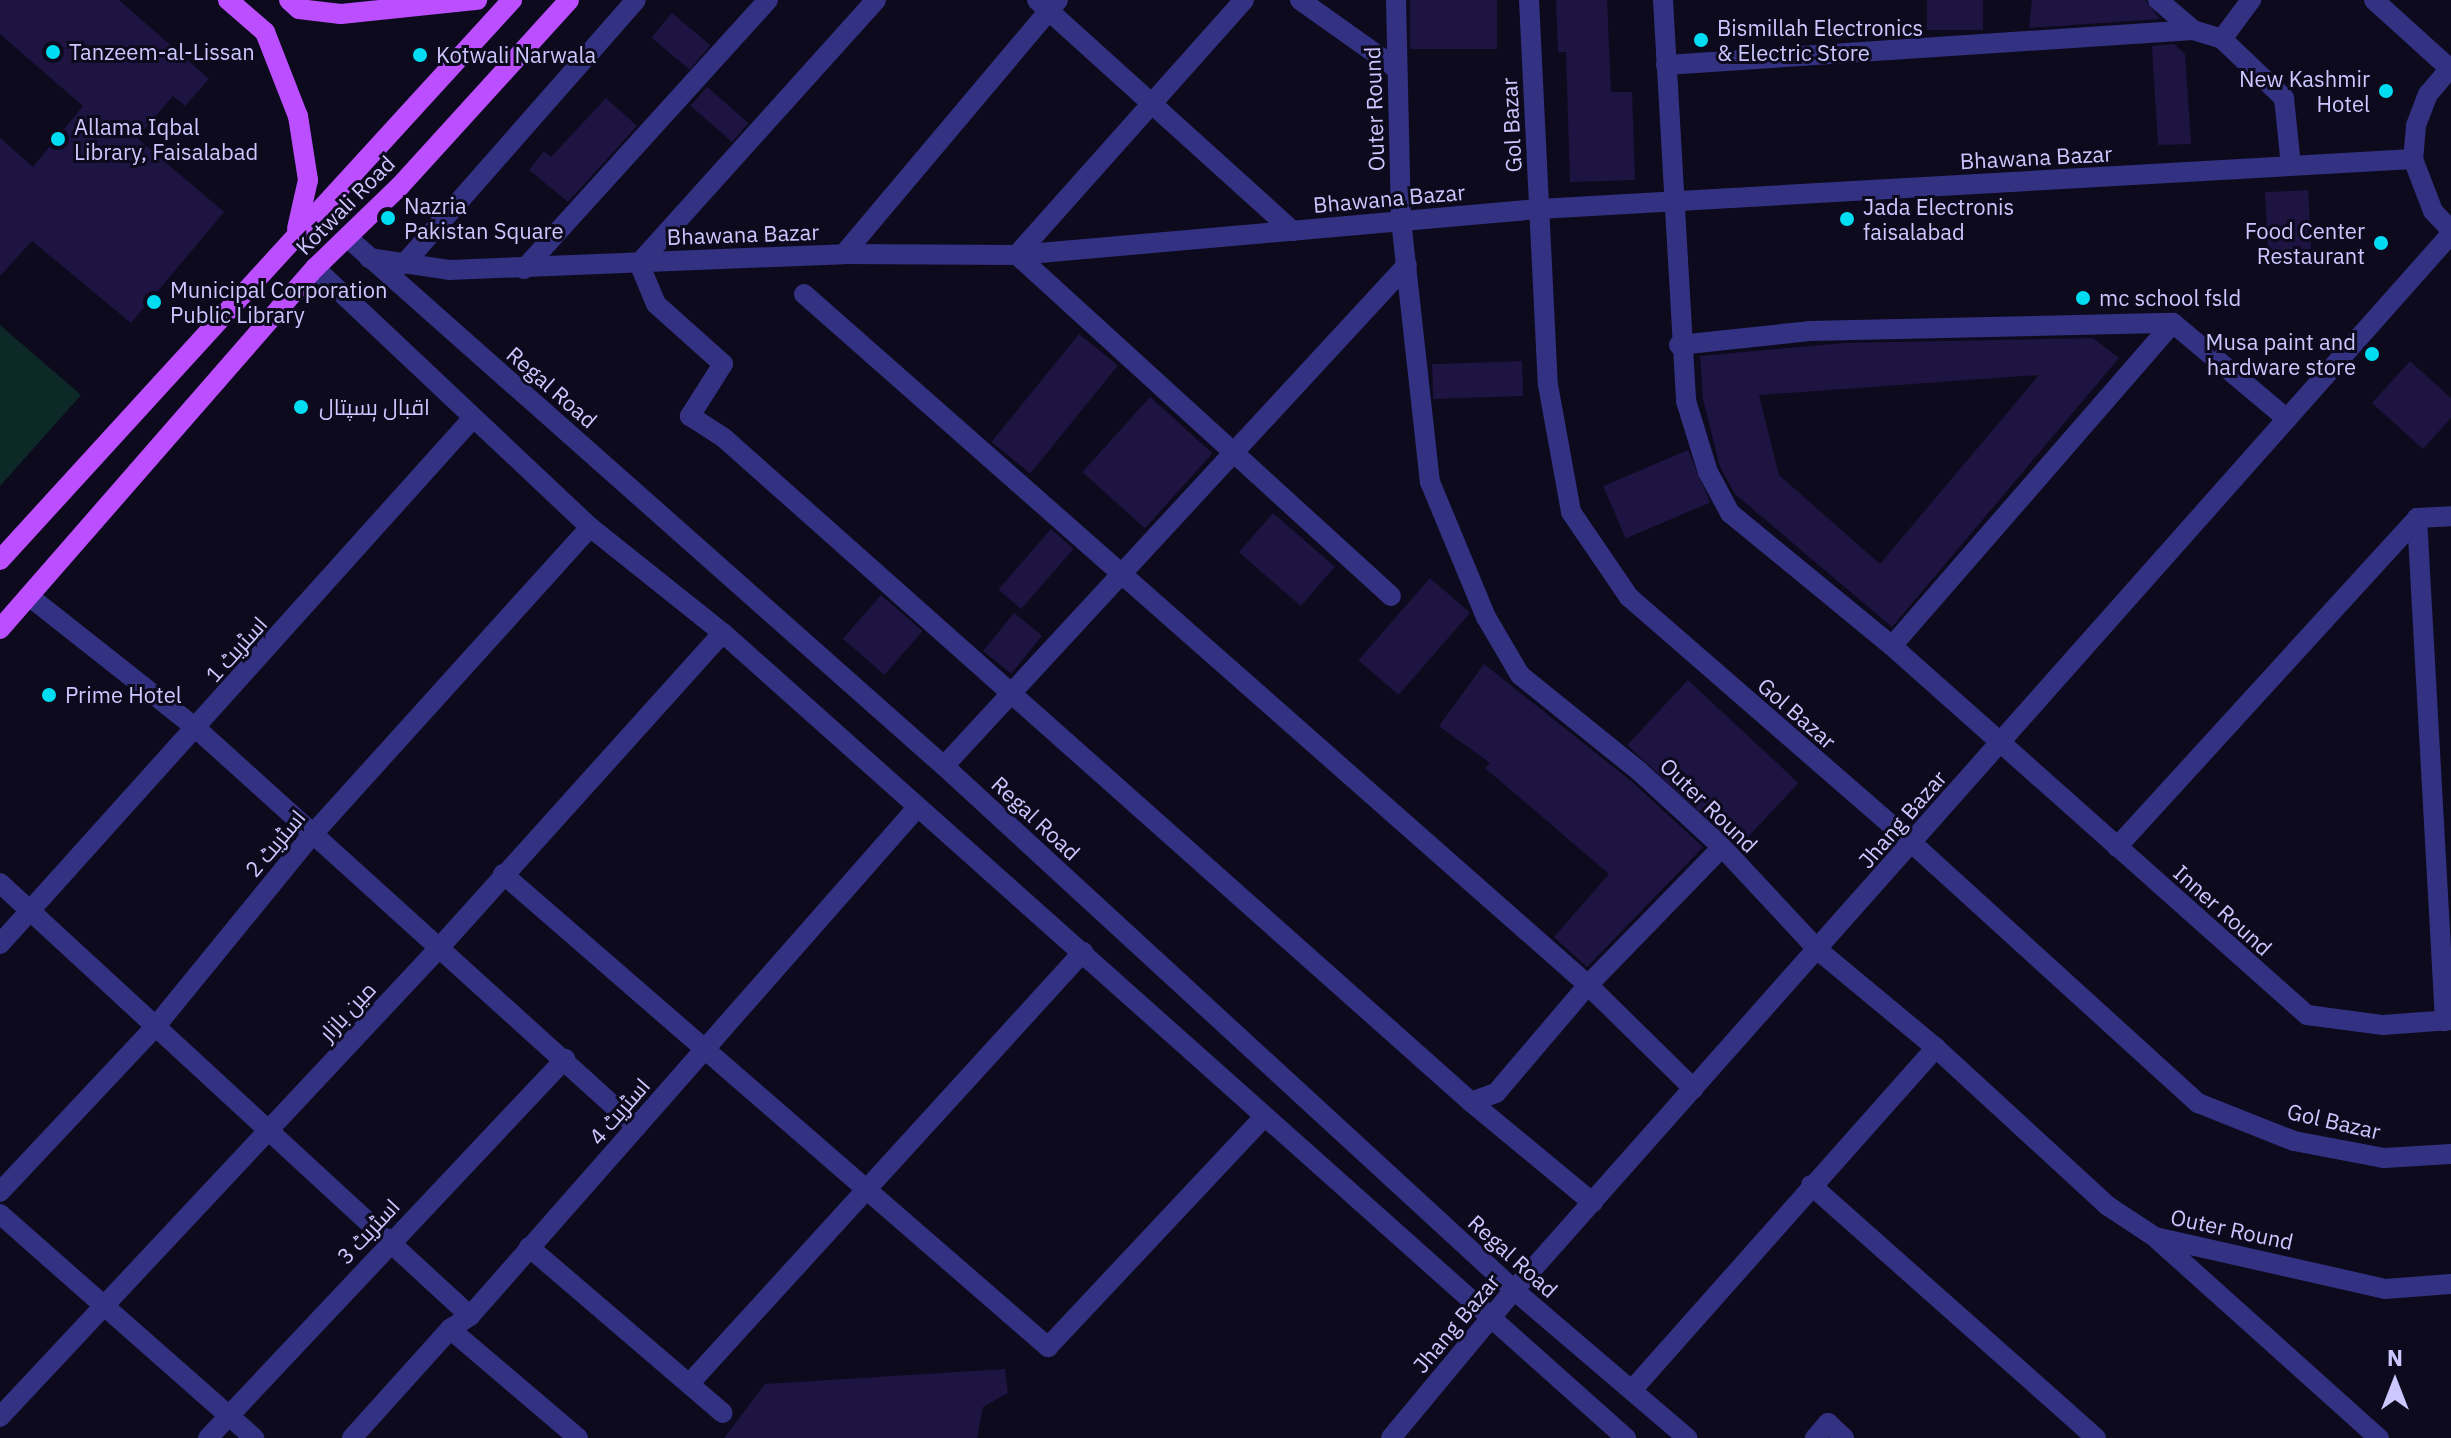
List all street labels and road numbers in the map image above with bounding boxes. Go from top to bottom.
street label: Outer Round [1359,46,1389,172]
street label: Gol Bazar [1495,77,1527,173]
street label: Bhawana Bazar [1959,140,2113,174]
street label: Kotwali Road [290,150,400,260]
street label: Bhawana Bazar [1312,178,1466,218]
street label: Bhawana Bazar [666,218,820,250]
street label: Regal Road [501,341,603,433]
street label: اسٹریٹ 1 [200,611,272,687]
street label: Gol Bazar [1753,672,1841,754]
street label: Outer Round [1655,752,1763,858]
street label: Jhang Bazar [1852,765,1952,873]
street label: Regal Road [986,771,1086,865]
street label: اسٹریٹ 2 [239,804,311,882]
street label: Inner Round [2168,859,2278,961]
street label: مین بازار [313,976,381,1046]
street label: اسٹریٹ 4 [583,1072,655,1150]
street label: Gol Bazar [2285,1097,2383,1145]
street label: اسٹریٹ 3 [331,1193,405,1269]
street label: Outer Round [2168,1203,2296,1255]
street label: Regal Road [1463,1209,1563,1303]
street label: Jhang Bazar [1407,1268,1505,1378]

